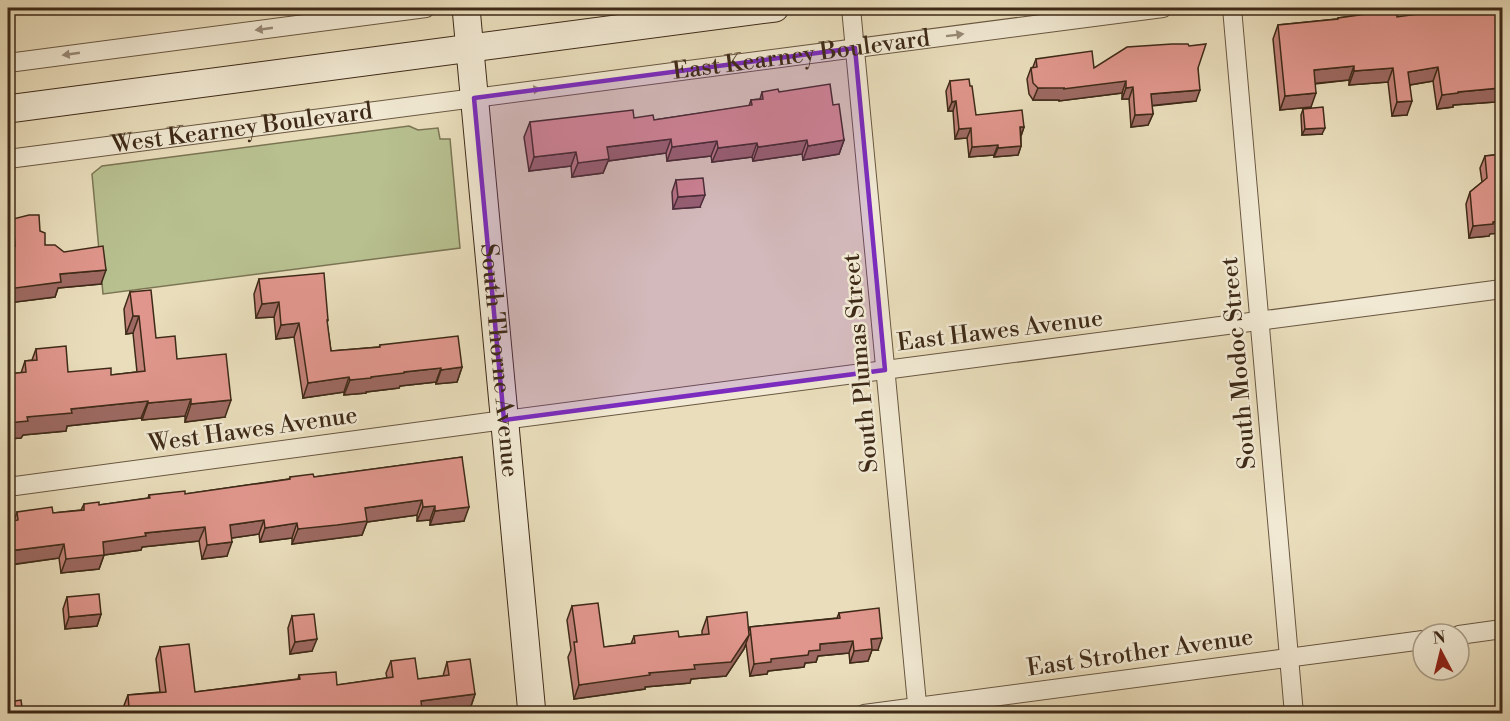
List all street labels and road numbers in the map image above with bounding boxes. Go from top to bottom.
street label: East Kearney Boulevard [671,24,932,87]
street label: West Kearney Boulevard [109,96,375,160]
street label: South Thorne Avenue [473,242,525,479]
street label: South Plumas Street [836,252,886,474]
street label: South Modoc Street [1215,255,1263,470]
street label: East Hawes Avenue [895,303,1105,359]
street label: West Hawes Avenue [146,400,359,460]
street label: East Strother Avenue [1025,622,1255,684]

